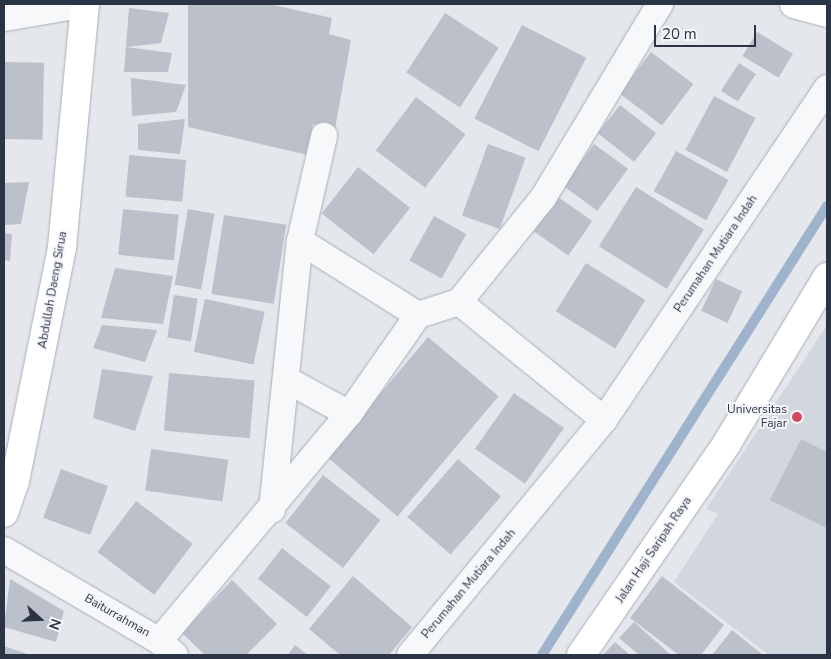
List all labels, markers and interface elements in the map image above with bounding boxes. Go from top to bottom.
scale bar [656,15,758,47]
text: 20 m [662,24,697,44]
street label: Perumahan Mutiara Indah [671,193,761,315]
street label: Abdullah Daeng Sirua [36,230,70,350]
place label: Universitas Fajar [727,403,787,431]
marker: Universitas Fajar [791,411,803,423]
street label: Jalan Haji Saripah Raya [613,494,695,606]
street label: Perumahan Mutiara Indah [419,526,519,642]
street label: Baiturrahman [82,591,152,641]
north arrow [15,594,65,644]
text: N [44,616,65,632]

